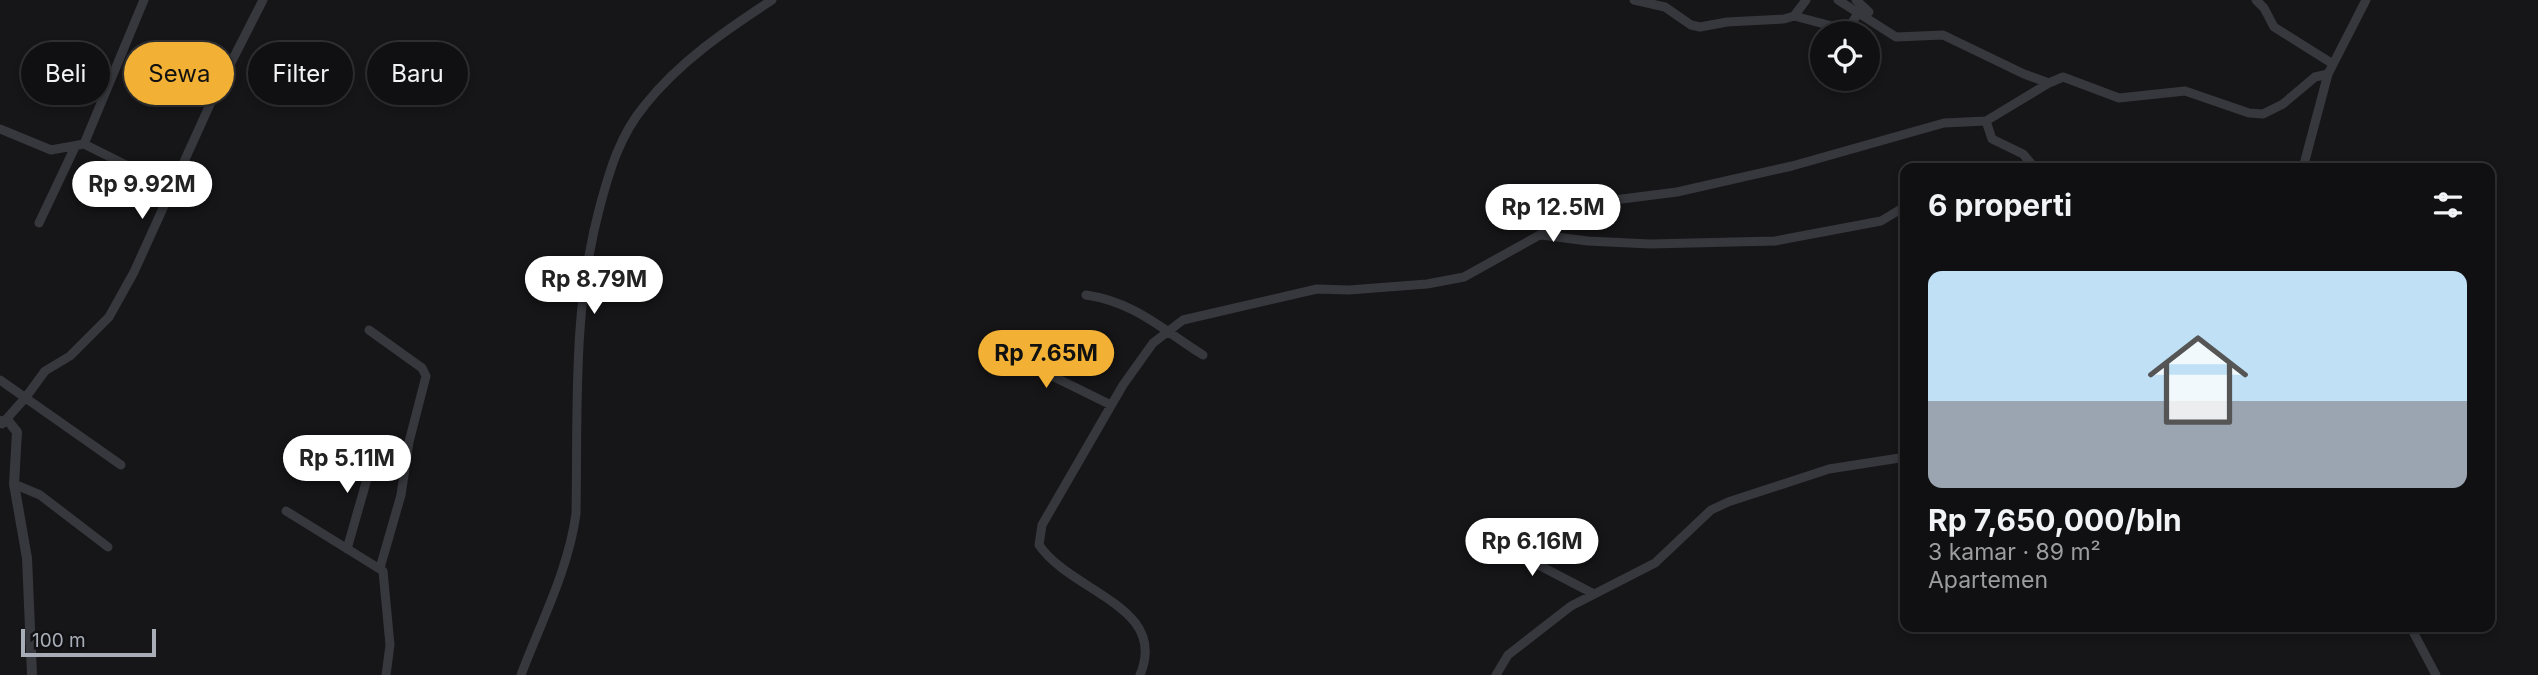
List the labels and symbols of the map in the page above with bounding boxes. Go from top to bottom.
pin: Rp 9.92M [70,162,214,221]
pin: Rp 12.5M [1481,184,1625,244]
pin: Rp 8.79M [522,256,666,316]
pin: Rp 7.65M [974,330,1118,390]
pin: Rp 5.11M [275,435,419,495]
pin: Rp 6.16M [1460,518,1604,578]
scale bar [21,626,156,658]

